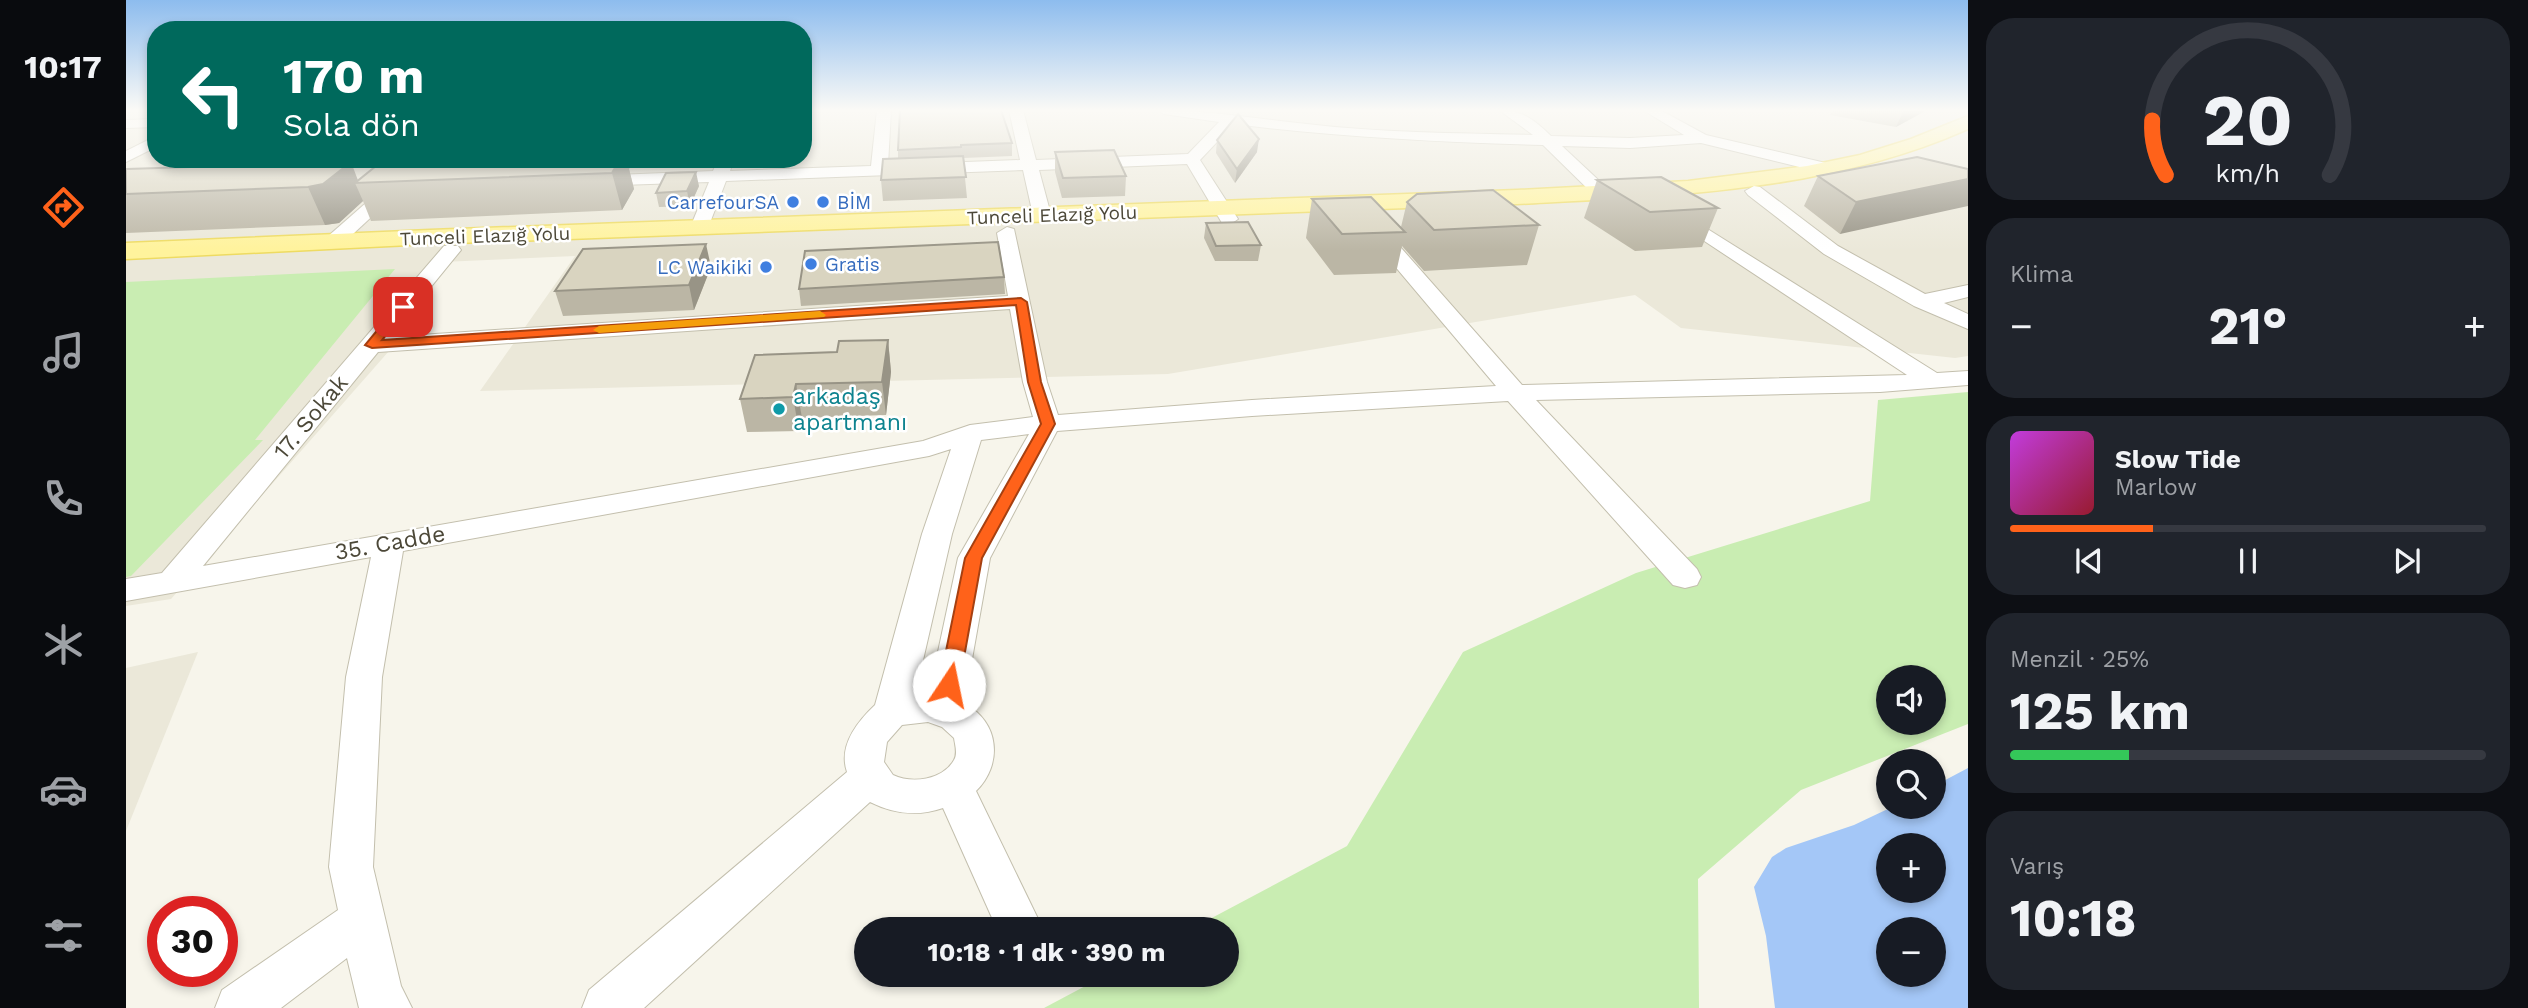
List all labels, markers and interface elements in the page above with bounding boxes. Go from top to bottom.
text: 170 m [283,47,424,105]
text: 10:17 [24,48,102,86]
icon: left [168,49,259,140]
text: 20 [2203,77,2293,163]
text: Sola dön [283,106,420,144]
text: km/h [2216,159,2280,188]
icon: directions [39,183,88,232]
place label: CarrefourSA [667,191,779,214]
place label: BİM [837,191,871,214]
marker: CarrefourSA [785,194,801,210]
marker: BİM [815,194,831,210]
street label: Tunceli Elazığ Yolu [966,201,1138,229]
street label: Tunceli Elazığ Yolu [399,222,571,250]
place label: Gratis [825,253,880,276]
place label: LC Waikiki [657,256,752,279]
marker: Gratis [803,256,819,272]
marker: LC Waikiki [758,259,774,275]
text: Klima [2010,261,2073,288]
pin [373,277,433,337]
icon: arrive [384,288,422,326]
text: 21° [2208,296,2288,357]
text: − [2010,304,2033,348]
text: + [2463,304,2486,348]
icon: music [39,328,88,377]
street label: 17. Sokak [268,370,354,464]
place label: arkadaş apartmanı [793,383,907,436]
marker: arkadaş apartmanı [771,401,787,417]
text: Slow Tide [2115,444,2241,474]
icon: phone [39,474,88,523]
text: Marlow [2115,474,2197,501]
street label: 35. Cadde [333,520,447,566]
icon: previous [2070,542,2108,580]
icon: pause [2229,542,2267,580]
icon: next [2388,542,2426,580]
icon: climate [39,620,88,669]
text: Menzil · 25% [2010,646,2149,673]
position arrow [912,648,986,722]
map controls [1876,665,1946,987]
button: sound [1876,665,1946,735]
text: 125 km [2010,681,2190,742]
button: search [1876,749,1946,819]
icon: car [39,765,88,814]
button: + [1876,833,1946,903]
text: Varış [2010,853,2064,880]
text: 10:18 [2010,888,2137,949]
speed limit sign: 30 [147,896,238,987]
icon: filters [39,911,88,960]
button: − [1876,917,1946,987]
text: 10:18 · 1 dk · 390 m [928,937,1165,967]

